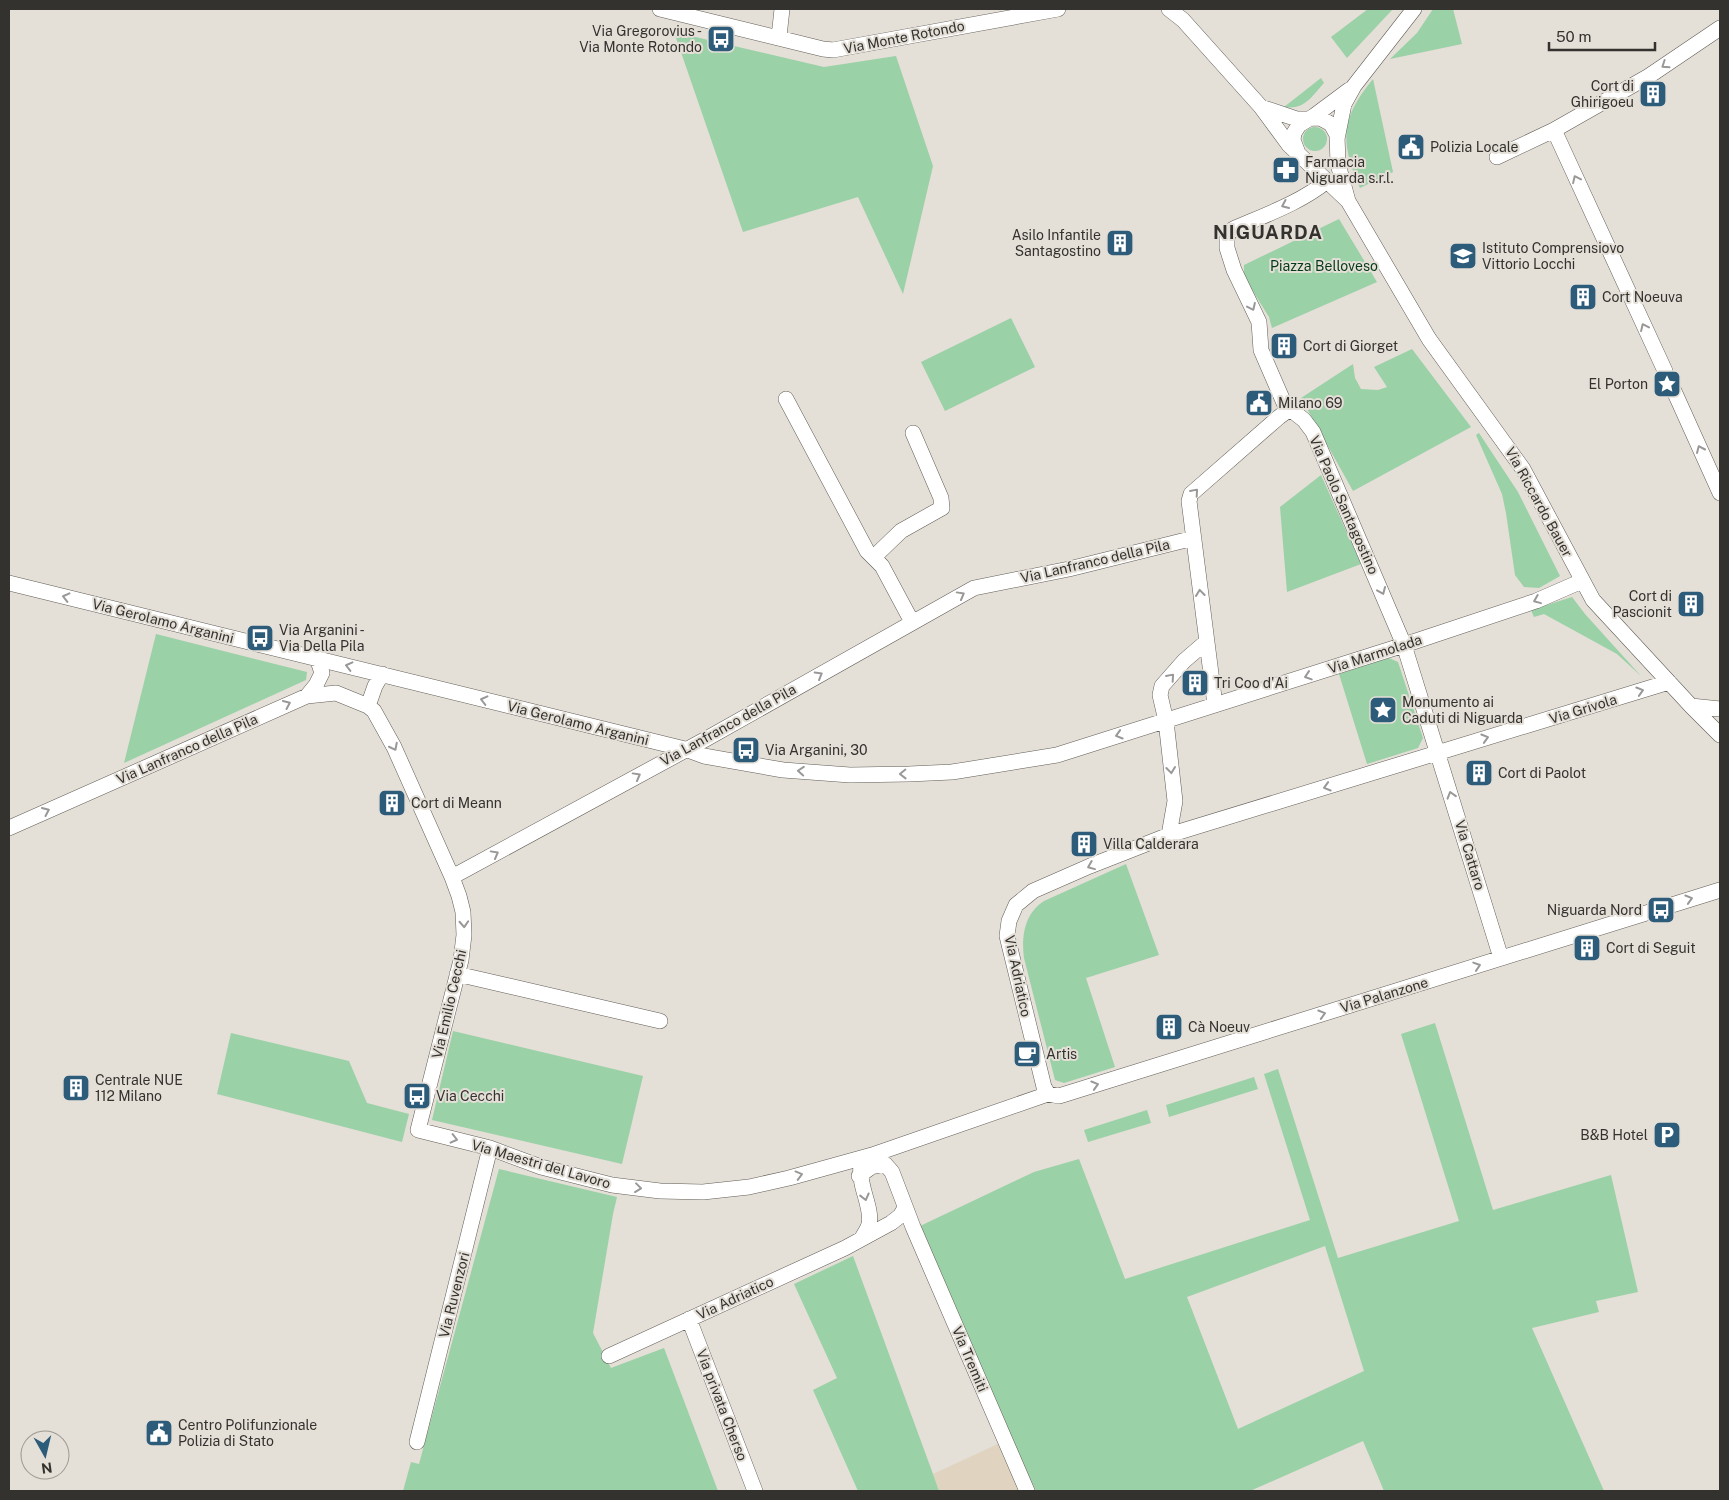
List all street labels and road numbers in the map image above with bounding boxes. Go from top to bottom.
street label: Via Monte Rotondo [842,17,966,57]
street label: Via Paolo Santagostino [1306,433,1382,577]
street label: Via Riccardo Bauer [1502,444,1576,560]
street label: Via Lanfranco della Pila [1019,536,1171,586]
street label: Via Gerolamo Arganini [91,596,235,646]
street label: Via Marmolada [1326,631,1424,677]
street label: Via Lanfranco della Pila [657,681,799,769]
street label: Via Grivola [1547,691,1619,727]
street label: Via Gerolamo Arganini [506,698,650,748]
street label: Via Lanfranco della Pila [114,711,260,787]
street label: Via Cattaro [1452,818,1488,892]
street label: Via Adriatico [1002,934,1034,1018]
street label: Via Emilio Cecchi [429,948,469,1060]
street label: Via Palanzone [1338,974,1430,1016]
street label: Via Maestri del Lavoro [470,1136,612,1192]
street label: Via Ruvenzori [436,1250,472,1340]
street label: Via Adriatico [694,1273,776,1323]
street label: Via Tremiti [949,1324,991,1394]
street label: Via privata Cherso [693,1347,751,1463]

